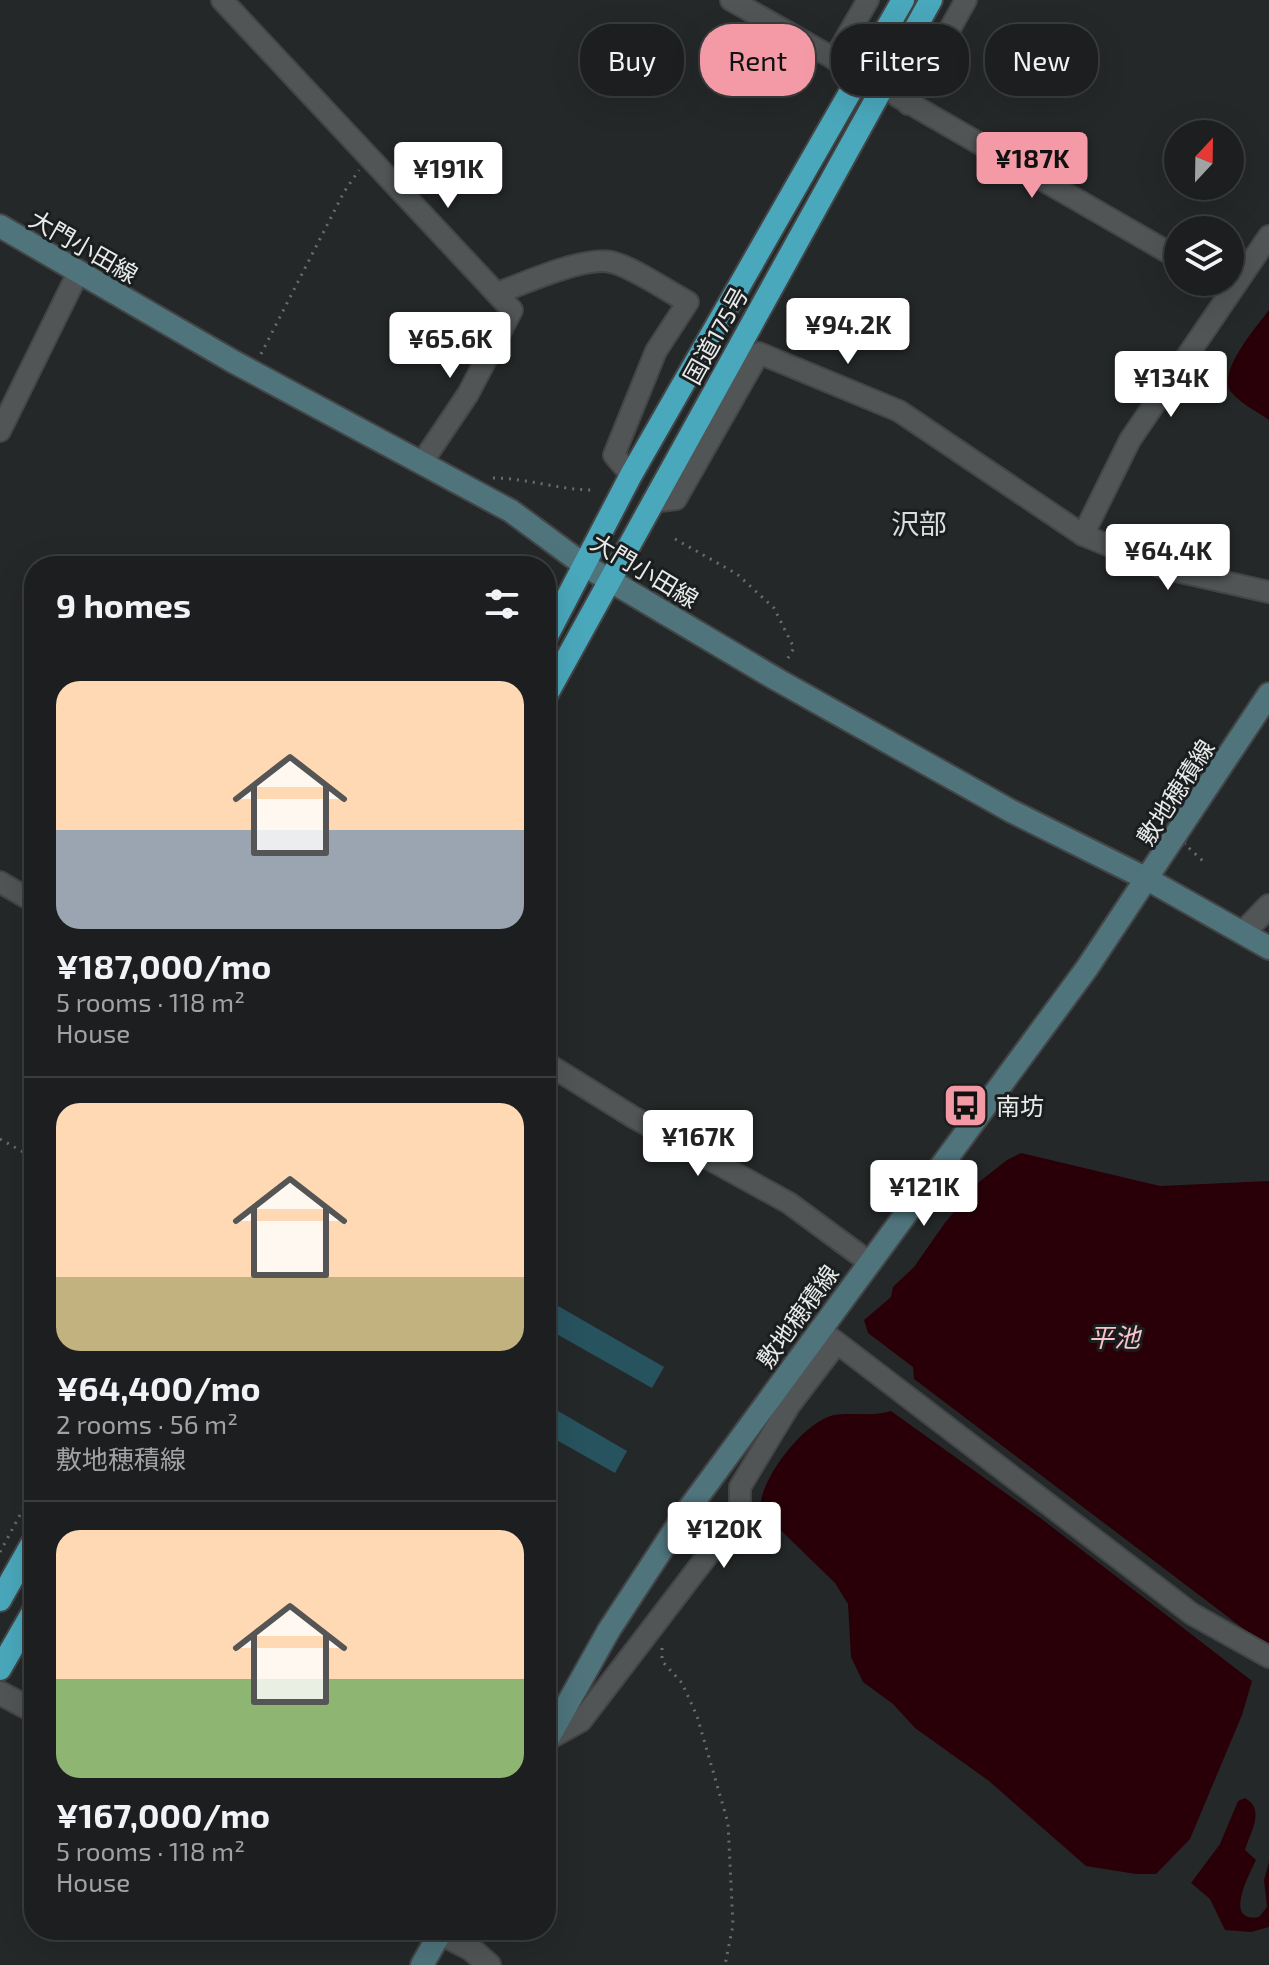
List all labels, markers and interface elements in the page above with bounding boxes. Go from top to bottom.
chip: Buy [580,24,684,96]
chip: Rent [700,24,815,96]
chip: Filters [831,24,969,96]
chip: New [985,24,1098,96]
north arrow [1164,120,1244,200]
map controls [1164,120,1244,296]
pin: ¥187K [976,132,1088,200]
pin: ¥191K [392,142,504,210]
text: ¥187K [995,142,1069,173]
text: ¥191K [412,152,484,183]
street label: 大門小田線 [25,203,143,289]
button: layers [1164,216,1244,296]
street label: 国道175号 [676,281,754,389]
pin: ¥94.2K [783,298,913,366]
text: ¥94.2K [804,308,892,339]
pin: ¥65.6K [385,312,515,380]
text: ¥65.6K [407,322,493,353]
pin: ¥134K [1115,351,1227,419]
text: ¥134K [1133,361,1209,392]
district label: 沢部 [891,506,947,540]
pin: ¥64.4K [1103,524,1233,592]
street label: 大門小田線 [586,527,704,613]
text: ¥64.4K [1124,534,1212,565]
icon: filters [480,582,524,626]
text: 9 homes [56,584,191,625]
icon: home [218,733,362,877]
street label: 敷地穂積線 [1130,734,1220,850]
text: ¥187,000/mo [56,945,271,986]
text: 5 rooms · 118 m² [56,986,245,1017]
text: House [56,1017,130,1048]
bus stop icon: 南坊 [941,1081,989,1129]
place label: 南坊 [996,1091,1044,1120]
pin: ¥167K [642,1110,754,1178]
text: ¥167K [661,1120,735,1151]
icon: home [218,1155,362,1299]
pin: ¥121K [868,1160,980,1228]
text: ¥121K [888,1170,960,1201]
street label: 敷地穂積線 [750,1259,844,1373]
water label: 平池 [1088,1321,1143,1352]
text: ¥64,400/mo [56,1367,261,1408]
text: 2 rooms · 56 m² [56,1408,238,1439]
text: 敷地穂積線 [56,1443,186,1474]
pin: ¥120K [668,1502,780,1570]
text: ¥120K [686,1512,762,1543]
icon: home [218,1582,362,1726]
text: ¥167,000/mo [56,1794,270,1835]
text: 5 rooms · 118 m² [56,1835,245,1866]
text: House [56,1866,130,1897]

